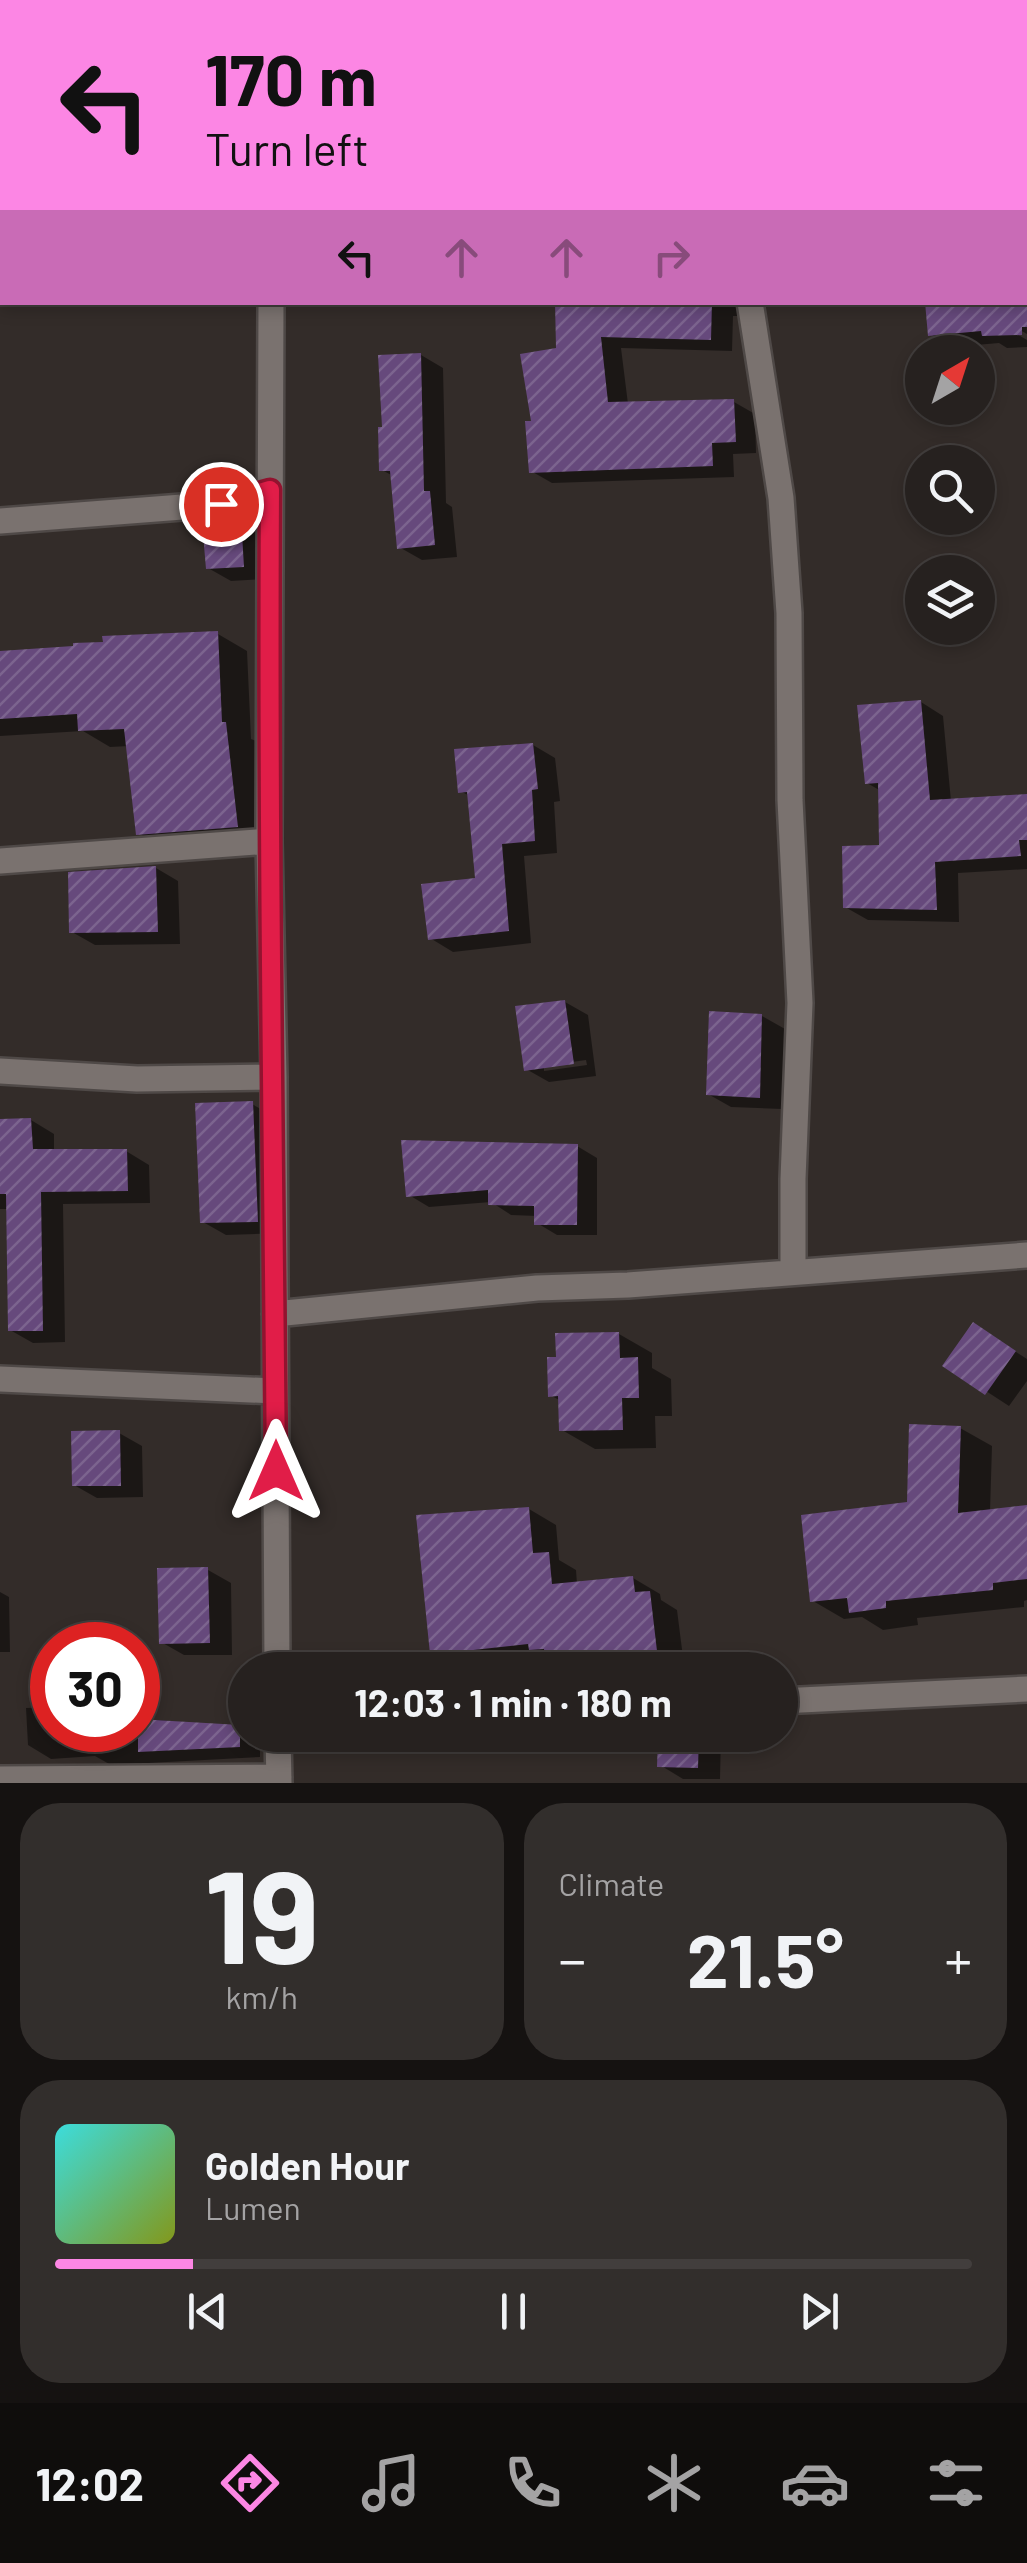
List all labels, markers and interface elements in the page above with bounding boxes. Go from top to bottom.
text: 170 m [205,36,377,120]
icon: left [40,40,170,170]
text: Turn left [205,121,369,175]
icon: left [329,230,384,285]
icon: ahead [434,230,489,285]
icon: ahead [539,230,594,285]
icon: right [644,230,699,285]
north arrow [905,335,995,425]
map controls [905,335,995,645]
button: search [905,445,995,535]
pin [179,462,264,547]
icon: arrive [194,477,249,532]
button: layers [905,555,995,645]
position arrow [224,1419,328,1523]
speed limit sign: 30 [30,1622,160,1752]
text: 12:03 · 1 min · 180 m [354,1679,672,1725]
text: 19 [204,1834,319,1990]
text: Climate [559,1864,664,1902]
text: 21.5° [687,1913,844,2003]
text: − [559,1925,586,1991]
text: + [944,1925,972,1991]
text: km/h [226,1977,298,2015]
text: Golden Hour [205,2142,410,2188]
text: Lumen [205,2188,301,2226]
icon: previous [180,2284,235,2339]
icon: pause [486,2284,541,2339]
icon: next [792,2284,847,2339]
icon: directions [215,2448,285,2518]
icon: music [356,2448,426,2518]
icon: phone [498,2448,568,2518]
icon: climate [639,2448,709,2518]
icon: car [780,2448,850,2518]
icon: filters [921,2448,991,2518]
text: 12:02 [36,2456,144,2510]

